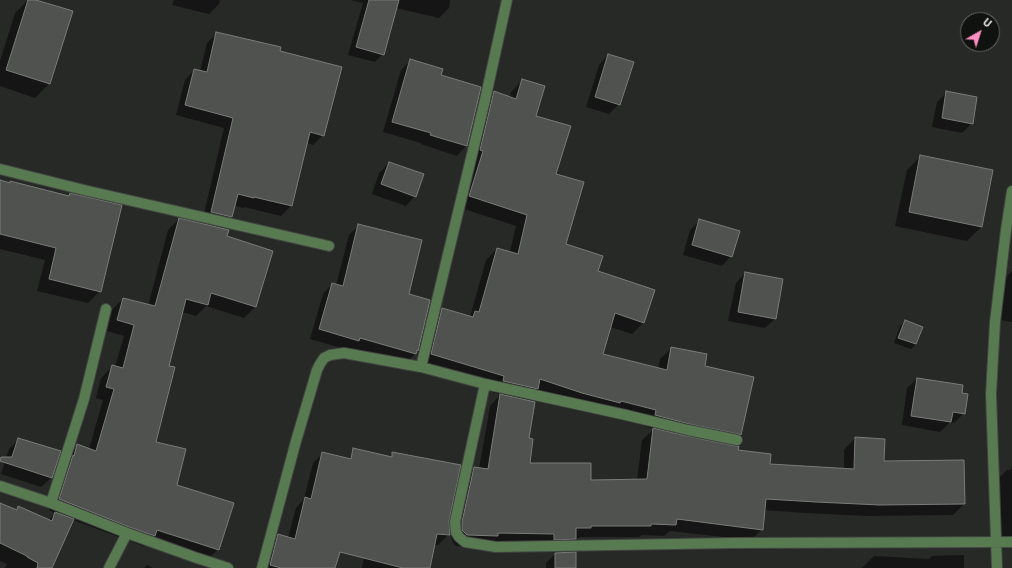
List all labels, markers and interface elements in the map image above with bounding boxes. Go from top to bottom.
north arrow [960,12,1000,52]
text: U [980,16,994,30]

